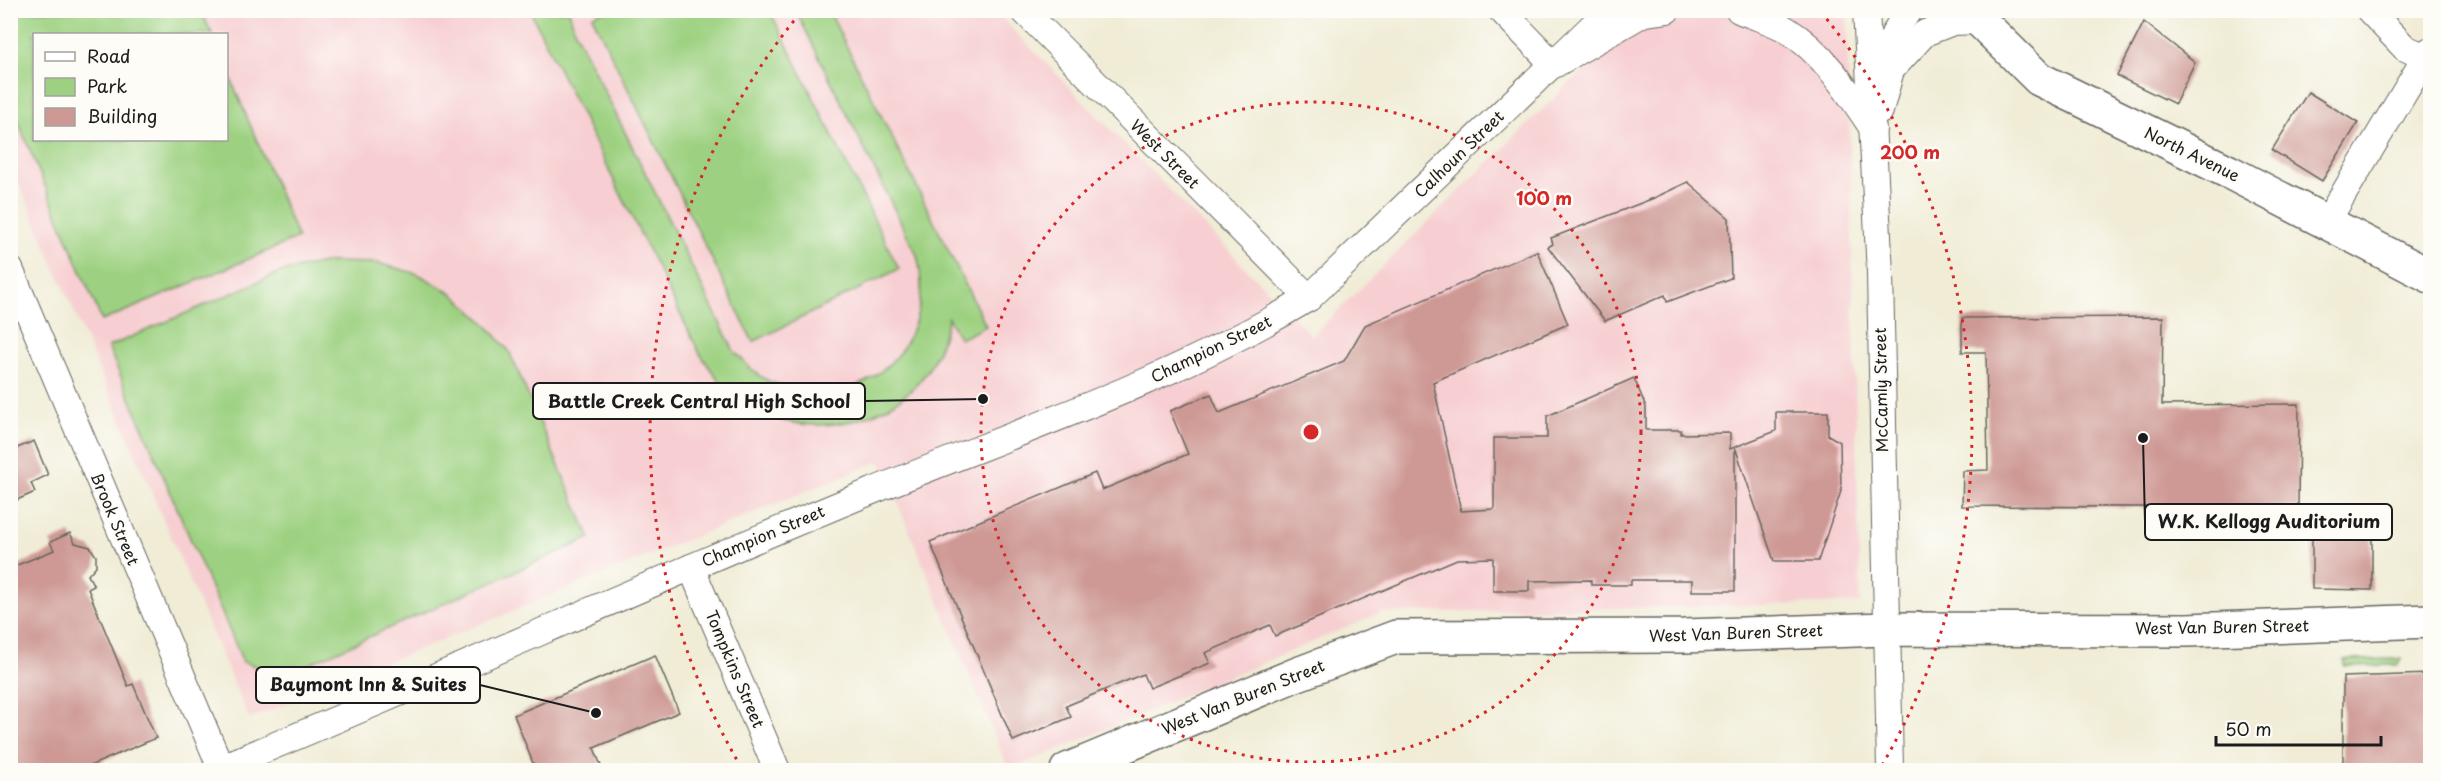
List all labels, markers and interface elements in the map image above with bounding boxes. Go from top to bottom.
legend [33,33,228,141]
text: Road [87,42,131,69]
text: Park [87,72,127,99]
text: Building [87,102,157,129]
street label: Calhoun Street [1408,104,1509,203]
street label: West Street [1126,113,1206,194]
street label: North Avenue [2141,120,2244,187]
text: 200 m [1880,138,1940,165]
text: 100 m [1516,184,1572,211]
street label: Champion Street [1146,308,1275,388]
street label: McCamly Street [1867,328,1893,453]
callout: Battle Creek Central High School [533,383,865,419]
text: Battle Creek Central High School [547,387,851,414]
centre of rings [1301,422,1321,442]
street label: Brook Street [86,468,146,569]
street label: Champion Street [697,498,828,572]
callout: W.K. Kellogg Auditorium [2145,504,2392,540]
text: W.K. Kellogg Auditorium [2158,507,2380,534]
street label: Tompkins Street [700,606,772,732]
street label: West Van Buren Street [2135,612,2310,640]
street label: West Van Buren Street [1649,617,1824,647]
street label: West Van Buren Street [1158,652,1328,740]
callout: Baymont Inn & Suites [256,667,480,703]
text: Baymont Inn & Suites [269,670,467,697]
scale bar [2216,709,2381,747]
text: 50 m [2225,715,2272,742]

